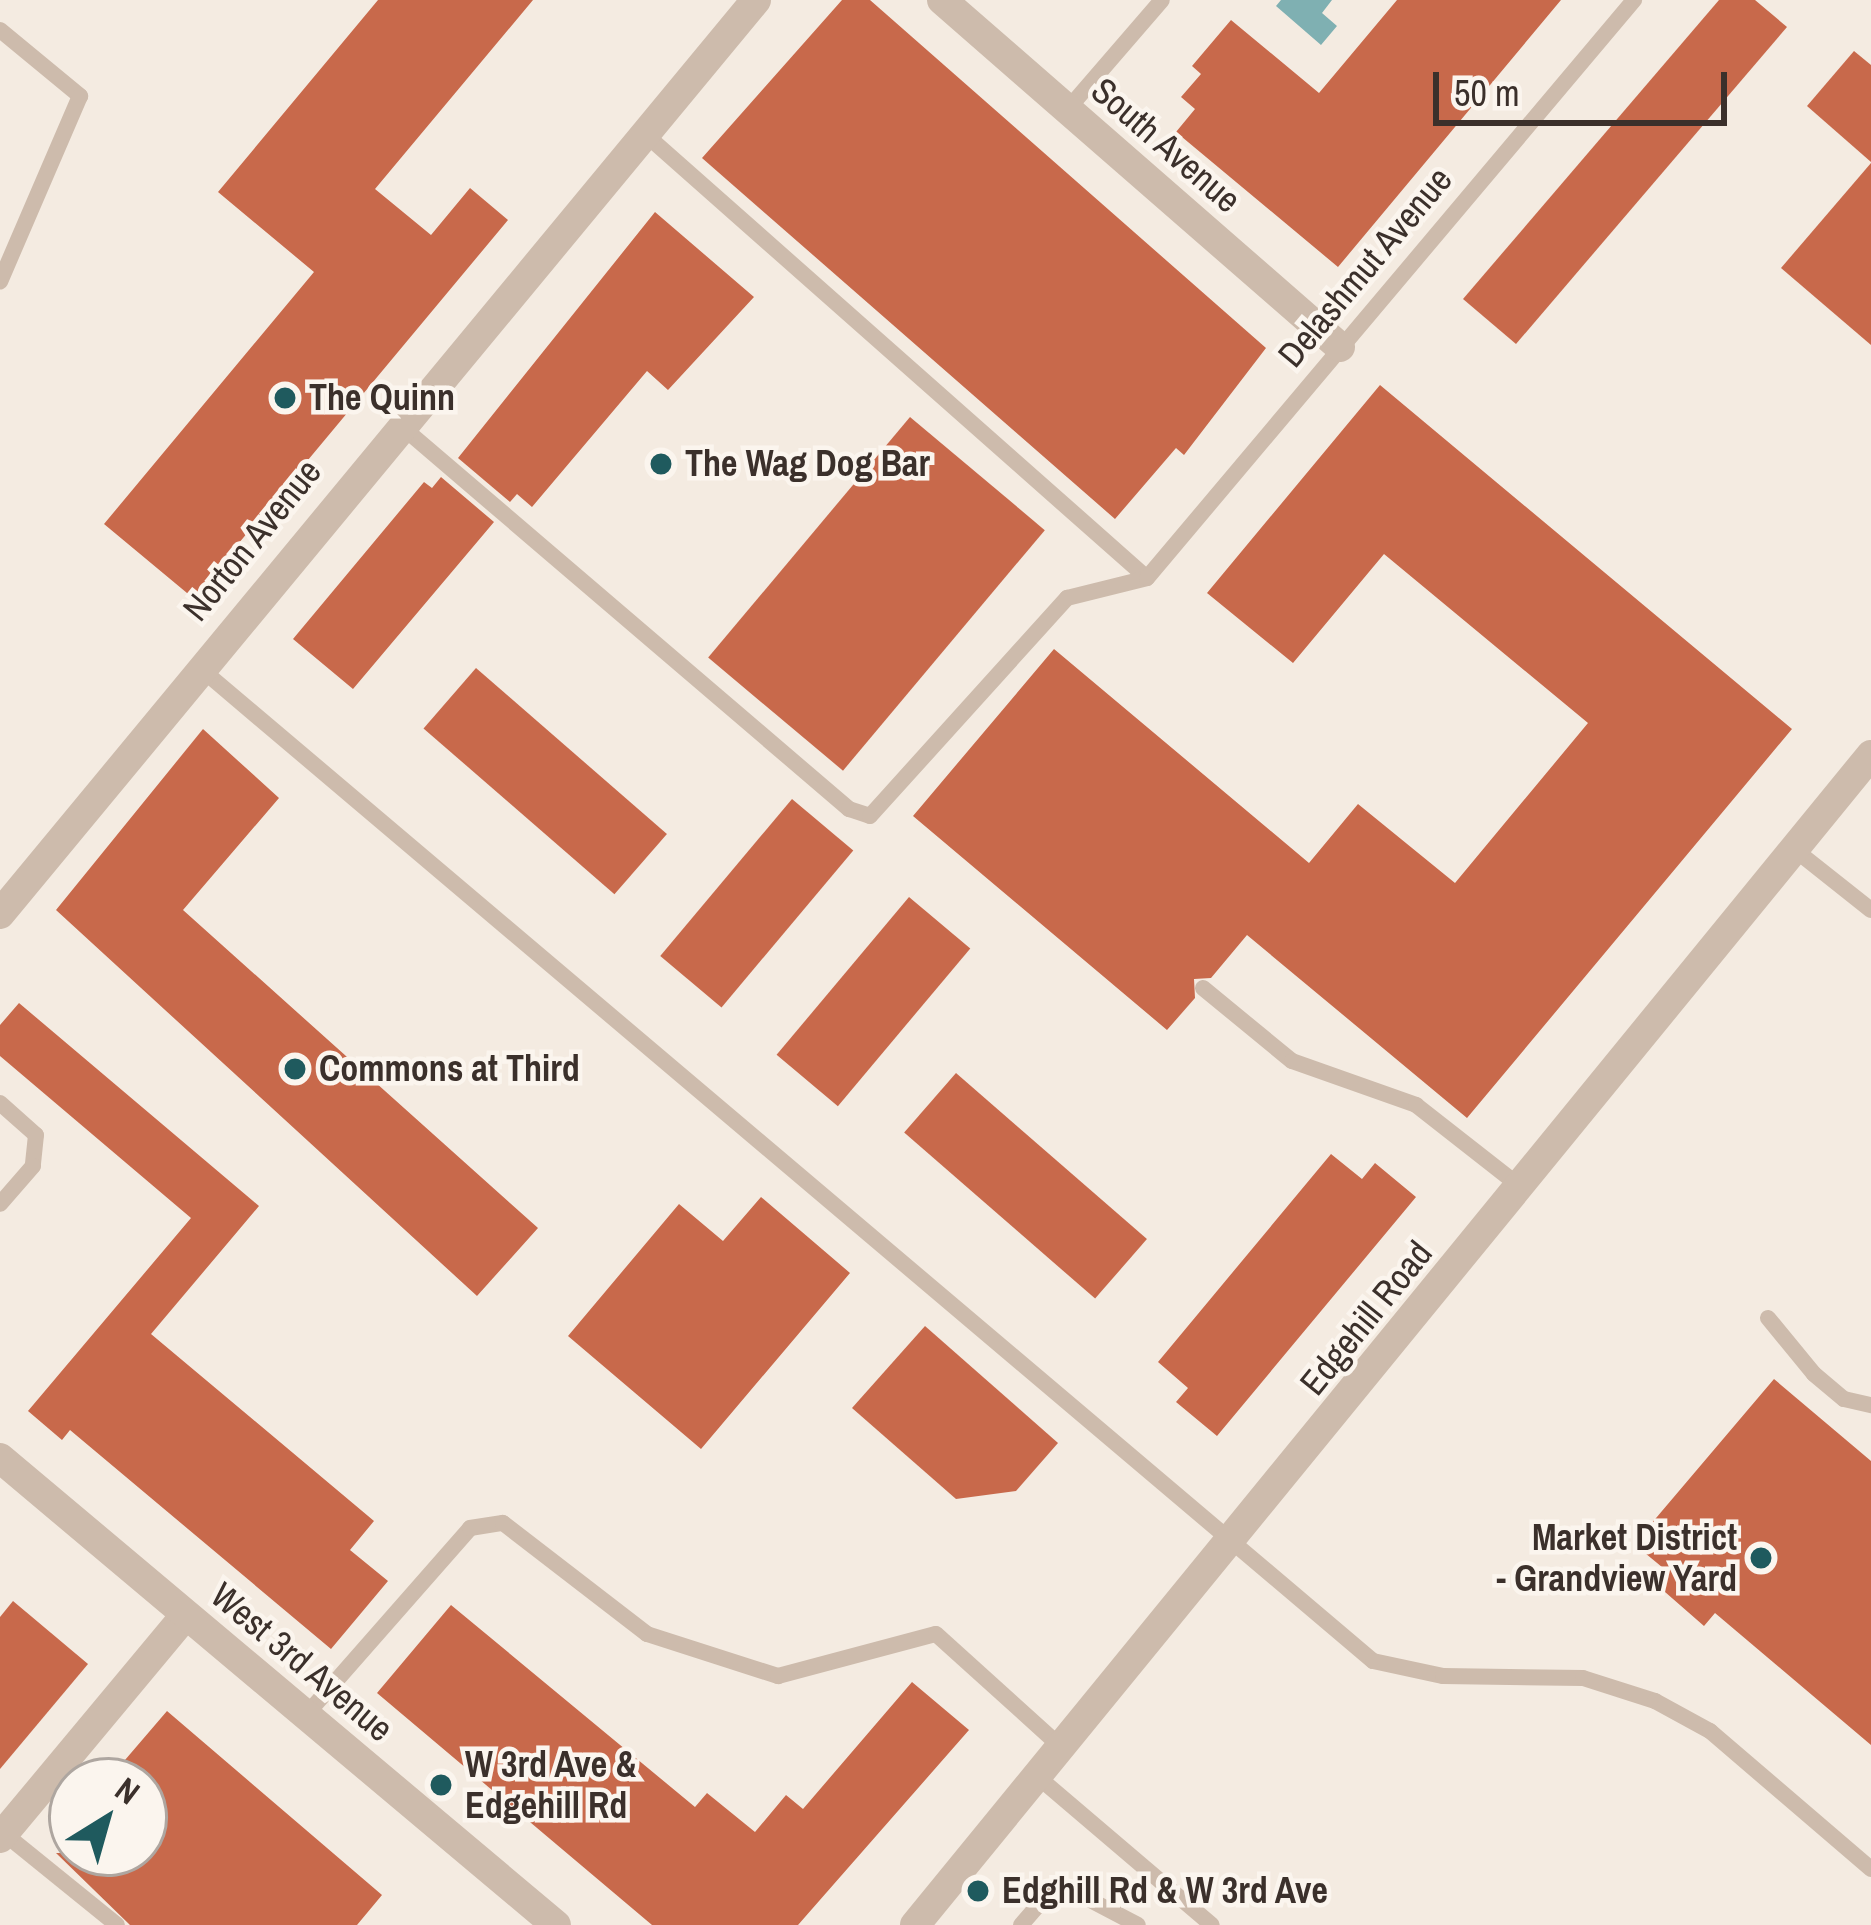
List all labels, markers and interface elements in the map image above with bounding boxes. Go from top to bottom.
scale bar [1439,48,1733,122]
street label: South Avenue [1082,68,1250,222]
text: 50 m [1454,69,1520,117]
street label: Delashmut Avenue [1268,158,1462,376]
place label: The Quinn [309,376,455,420]
marker: The Quinn [272,385,298,411]
place label: The Wag Dog Bar [685,442,930,486]
street label: Norton Avenue [173,450,331,630]
marker: The Wag Dog Bar [648,451,674,477]
place label: Commons at Third [319,1047,580,1091]
marker: Commons at Third [282,1056,308,1082]
street label: Edgehill Road [1291,1232,1441,1404]
place label: Market District - Grandview Yard [1496,1515,1737,1600]
marker: Market District - Grandview Yard [1748,1545,1774,1571]
street label: West 3rd Avenue [202,1573,402,1751]
place label: W 3rd Ave & Edgehill Rd [465,1742,638,1827]
north arrow [48,1757,168,1877]
text: N [107,1767,149,1814]
marker: W 3rd Ave & Edgehill Rd [428,1772,454,1798]
place label: Edghill Rd & W 3rd Ave [1002,1869,1329,1913]
marker: Edghill Rd & W 3rd Ave [965,1878,991,1904]

